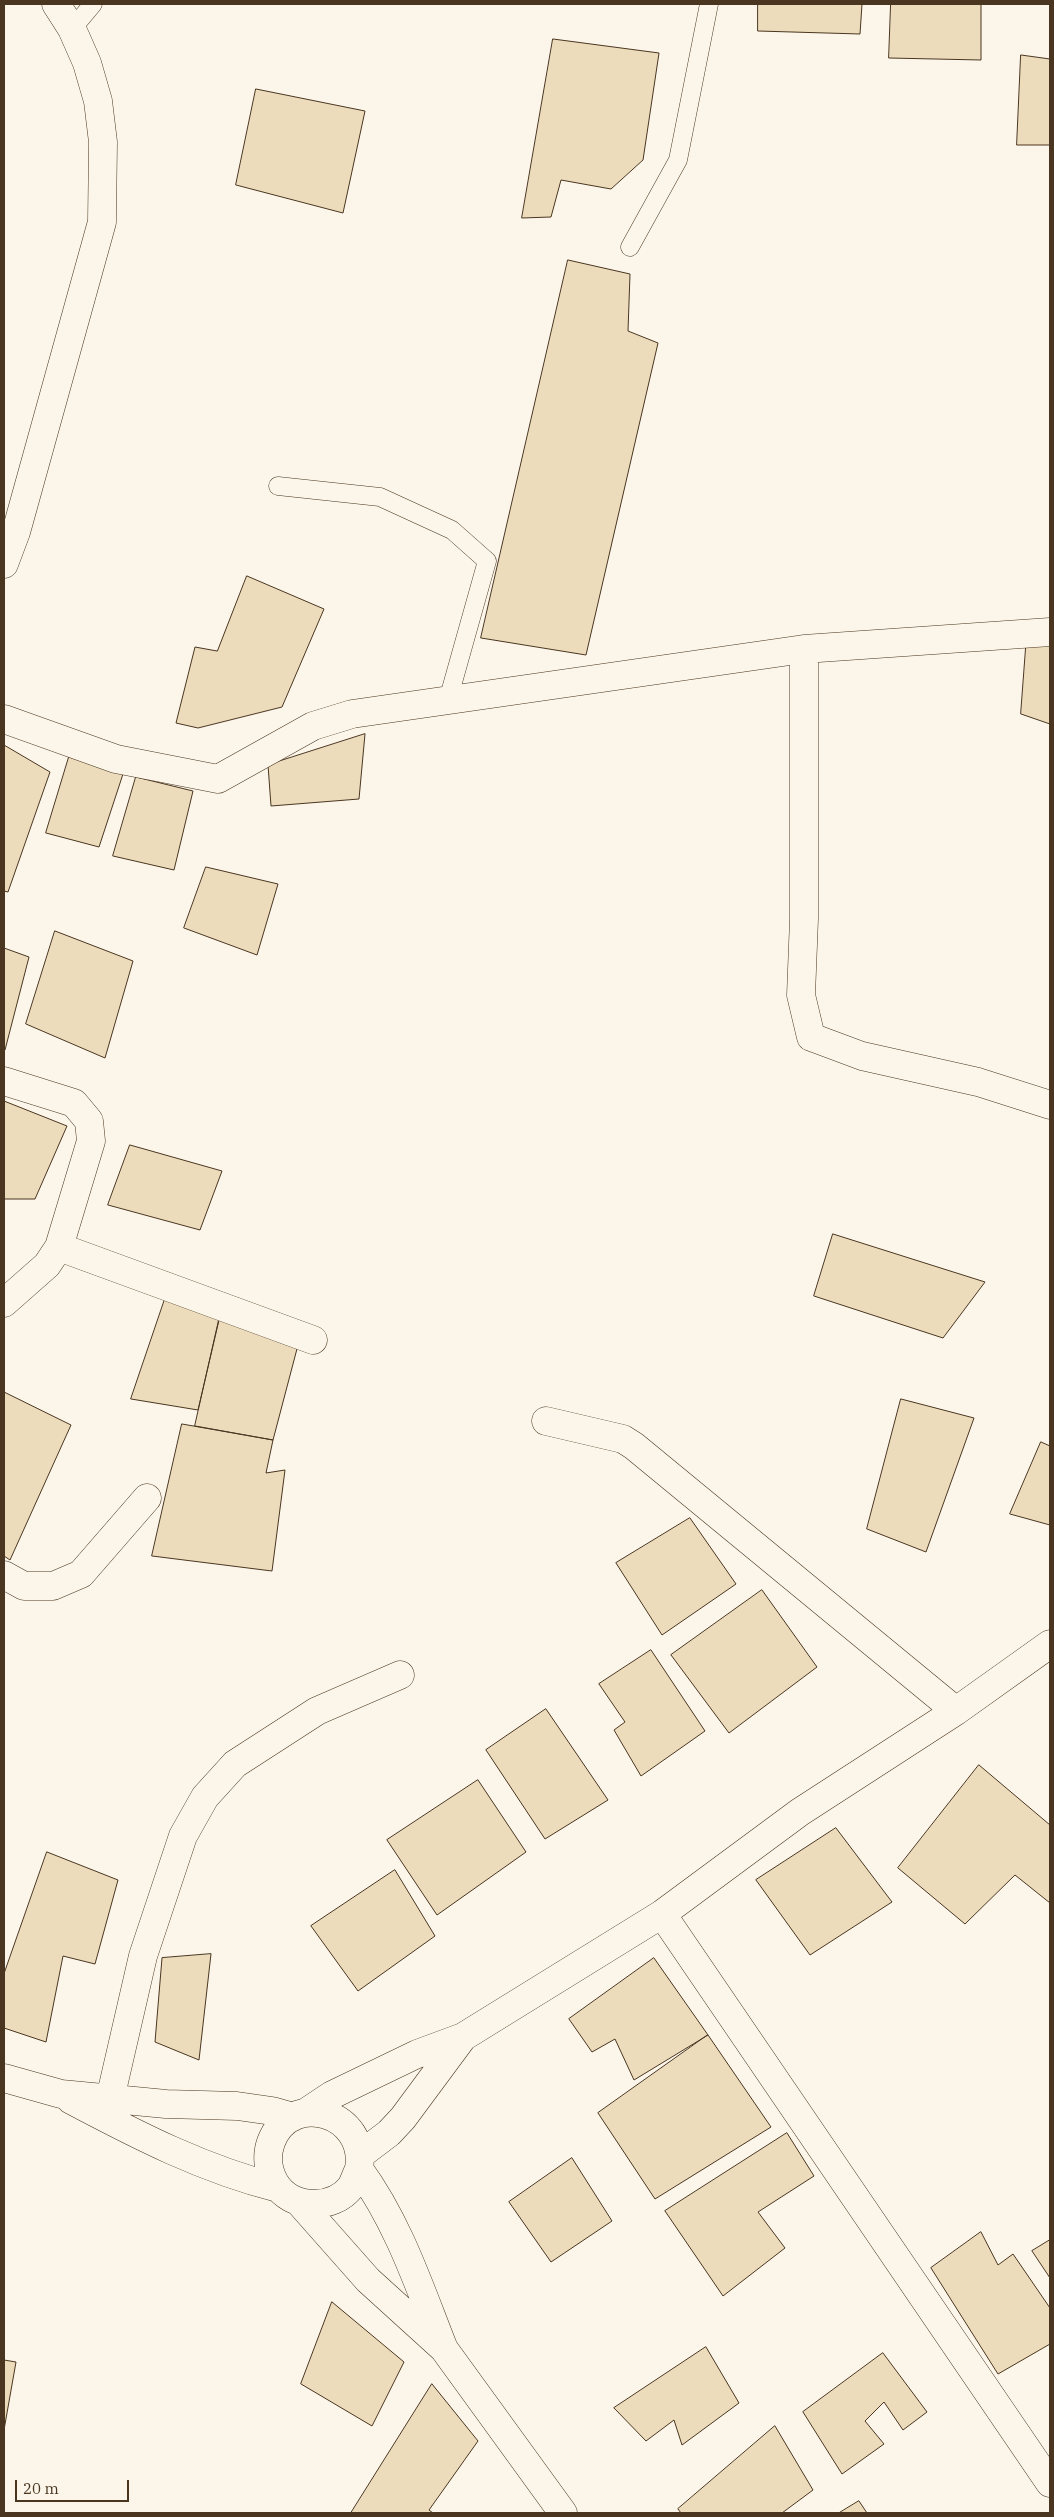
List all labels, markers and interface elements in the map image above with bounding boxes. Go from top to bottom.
scale bar [18,2470,131,2502]
text: 20 m [23,2479,59,2498]

